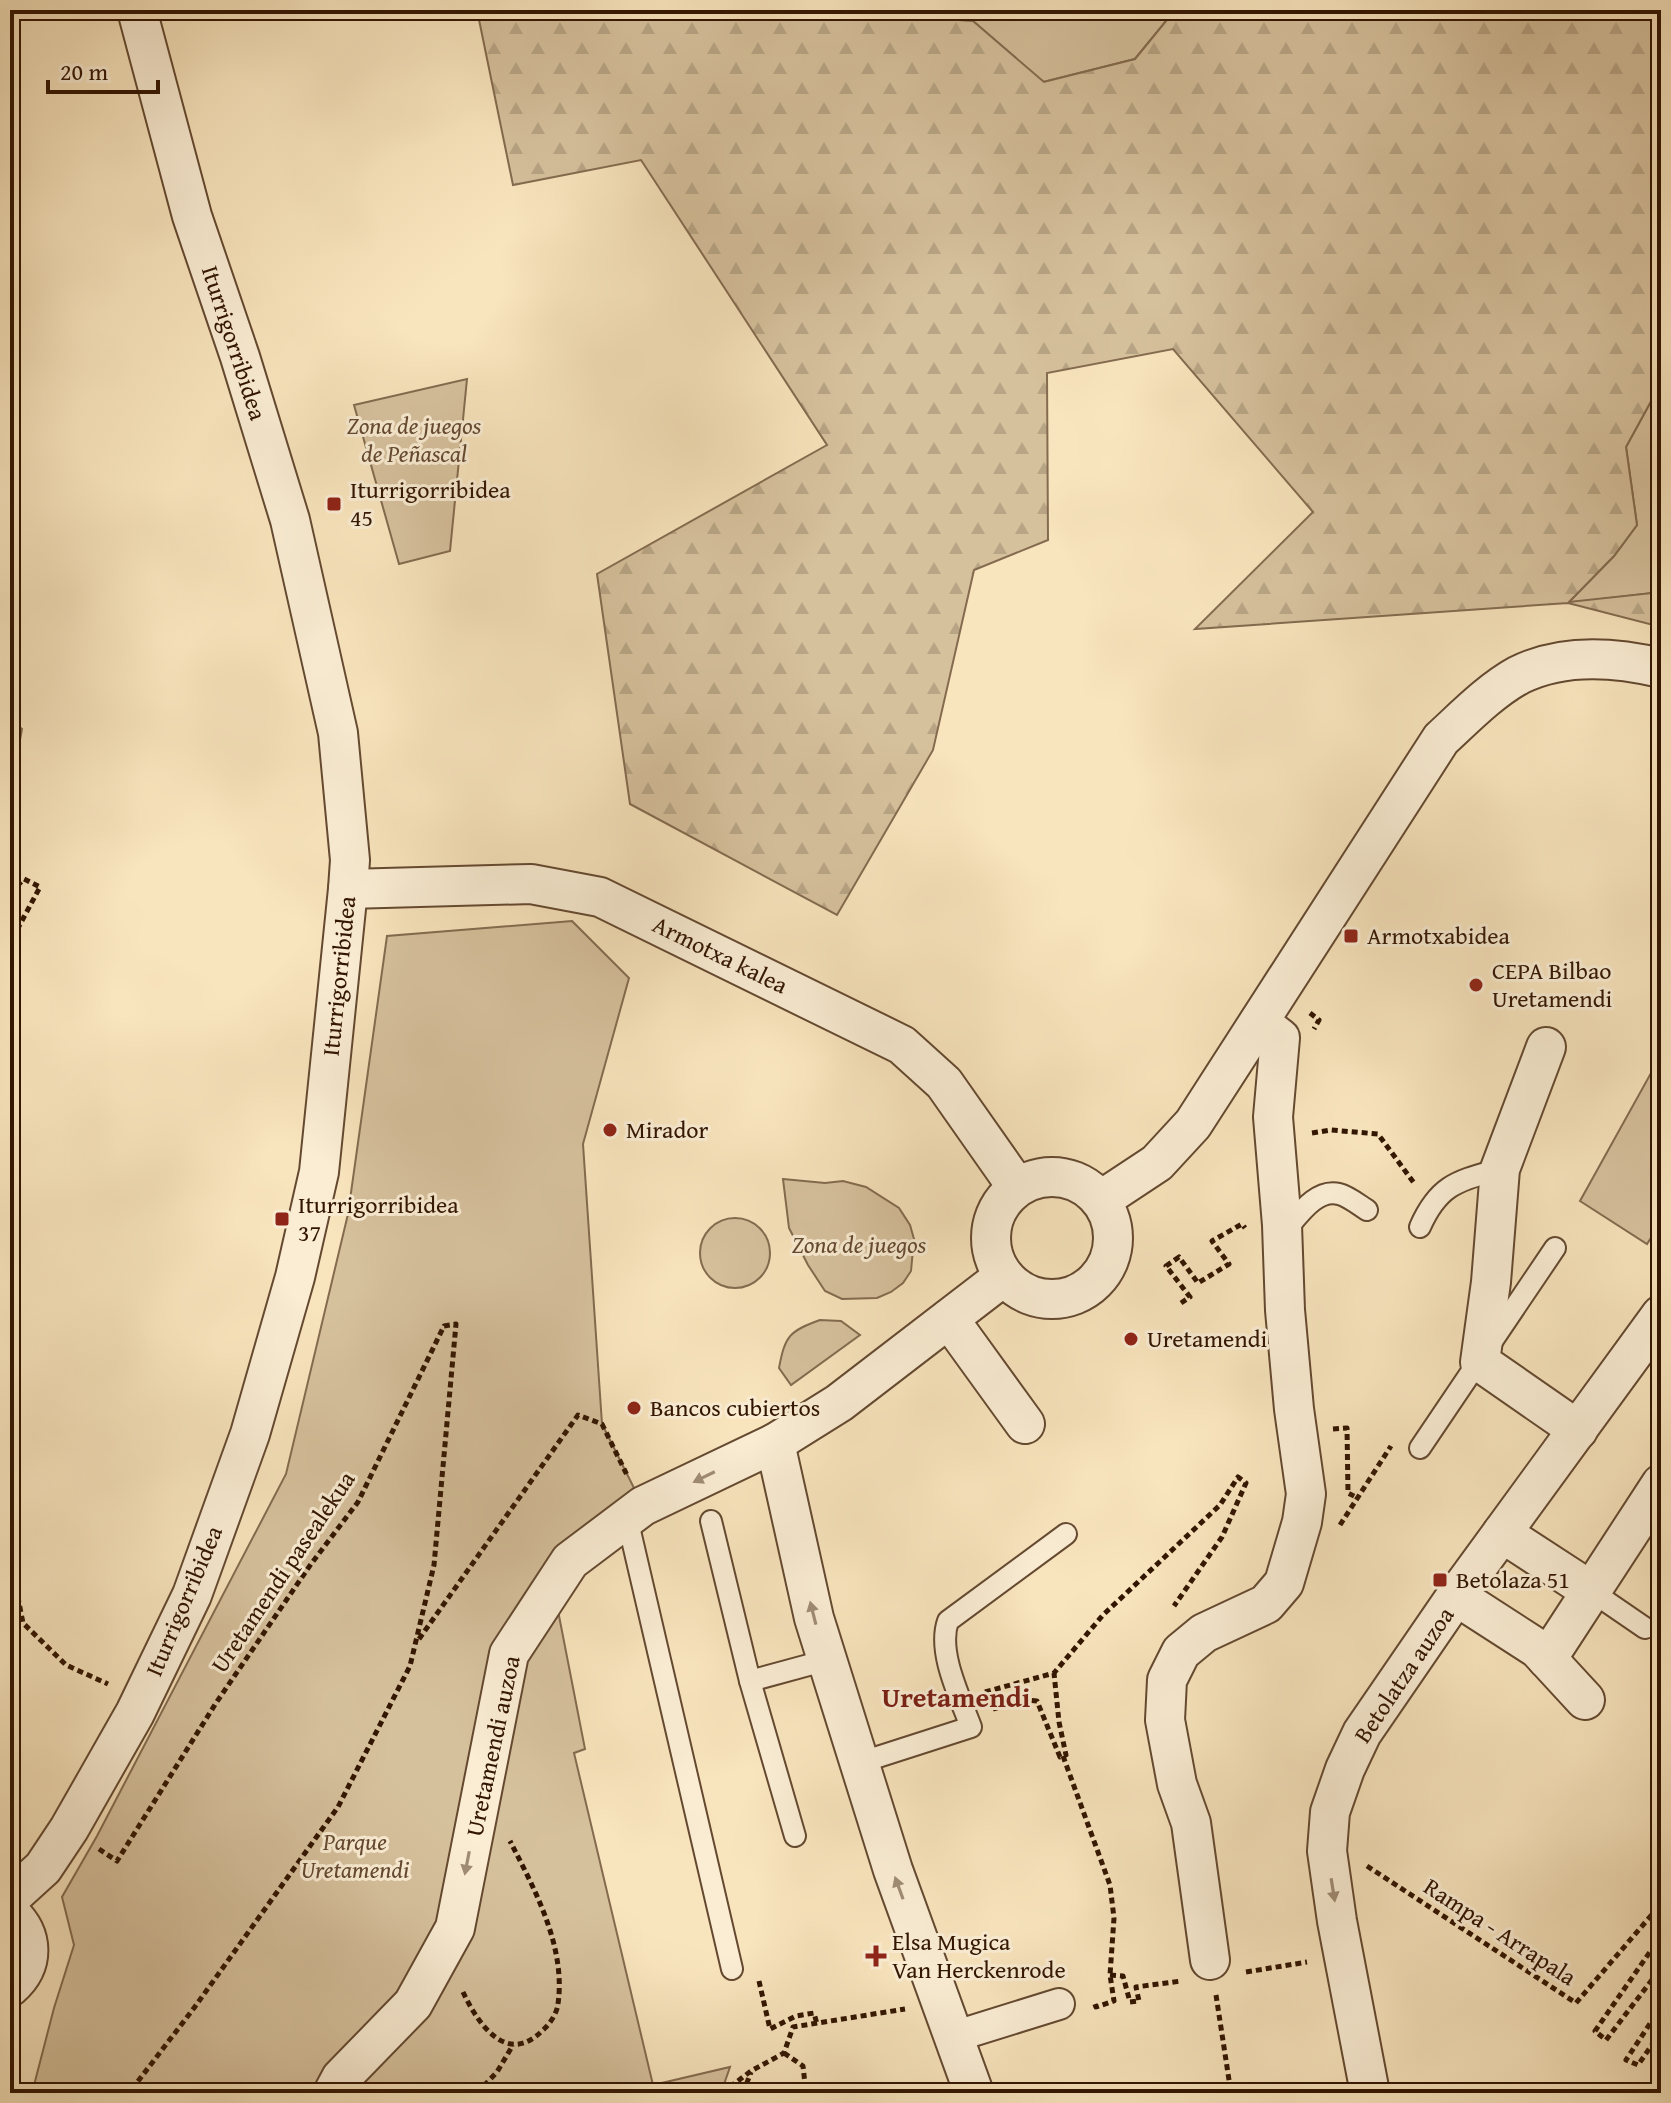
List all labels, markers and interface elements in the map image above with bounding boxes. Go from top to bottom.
scale bar [48,44,158,94]
text: 20 m [60,54,108,89]
street label: Iturrigorribidea [193,261,276,425]
park label: Zona de juegos de Peñascal [347,408,482,471]
place label: Iturrigorribidea 45 [350,472,511,535]
marker: Iturrigorribidea 45 [325,495,343,513]
street label: Iturrigorribidea [313,894,364,1058]
street label: Armotxa kalea [647,907,794,1003]
place label: Armotxabidea [1367,918,1511,953]
marker: Armotxabidea [1342,927,1360,945]
place label: CEPA Bilbao Uretamendi [1492,953,1613,1016]
marker: CEPA Bilbao Uretamendi [1467,976,1485,994]
place label: Mirador [626,1112,708,1147]
marker: Mirador [601,1121,619,1139]
place label: Iturrigorribidea 37 [298,1187,459,1250]
marker: Iturrigorribidea 37 [273,1210,291,1228]
park label: Zona de juegos [792,1227,927,1262]
place label: Uretamendi [1147,1321,1268,1356]
marker: Uretamendi [1122,1330,1140,1348]
place label: Bancos cubiertos [650,1390,820,1425]
marker: Bancos cubiertos [625,1399,643,1417]
street label: Uretamendi pasealekua [202,1463,364,1680]
one-way arrow [693,1470,716,1484]
street label: Iturrigorribidea [136,1519,231,1682]
place label: Betolaza 51 [1456,1562,1570,1597]
marker: Betolaza 51 [1431,1571,1449,1589]
street label: Betolatza auzoa [1345,1599,1463,1750]
one-way arrow [807,1601,819,1626]
street label: Uretamendi auzoa [456,1652,529,1840]
district label: Uretamendi [881,1676,1031,1717]
park label: Parque Uretamendi [301,1824,409,1887]
one-way arrow [461,1851,473,1876]
street label: Rampa - Arrapala [1417,1869,1584,1994]
one-way arrow [892,1876,905,1900]
one-way arrow [1327,1878,1339,1903]
place label: Elsa Mugica Van Herckenrode [892,1924,1066,1987]
marker: Elsa Mugica Van Herckenrode [867,1947,885,1965]

